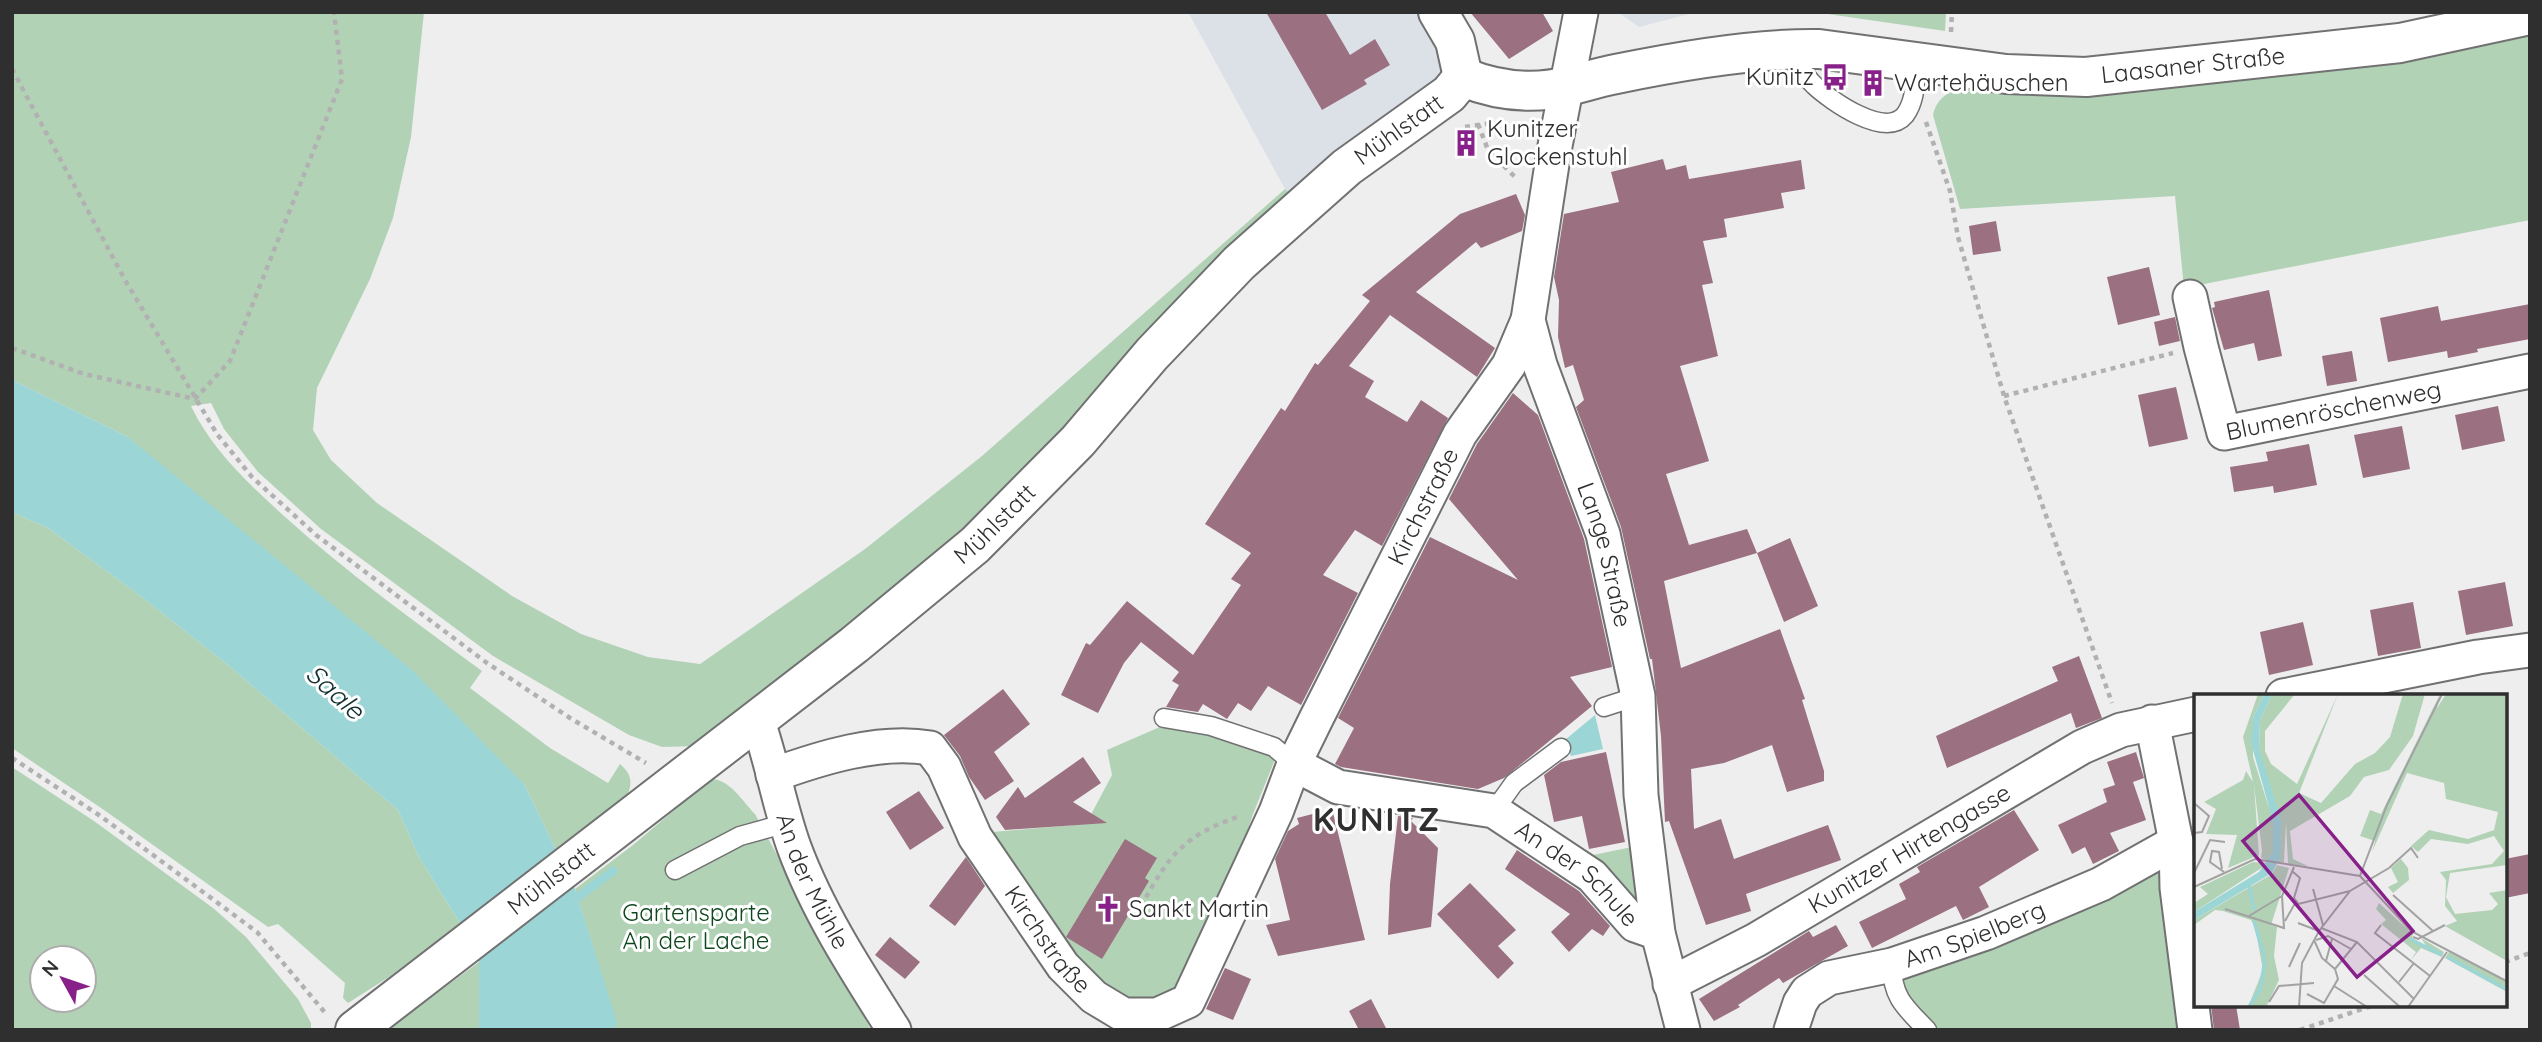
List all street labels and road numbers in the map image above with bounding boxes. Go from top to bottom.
street label: Laasaner Straße [2100,40,2286,89]
street label: Mühlstatt [1348,87,1449,171]
street label: Blumenröschenweg [2223,373,2444,446]
street label: Kirchstraße [1380,443,1464,570]
street label: Mühlstatt [947,477,1041,570]
street label: Lange Straße [1571,478,1639,630]
street label: Kunitzer Hirtengasse [1802,777,2016,920]
street label: An der Mühle [770,810,857,954]
street label: An der Schule [1510,813,1646,933]
street label: Mühlstatt [501,834,601,921]
street label: Kirchstraße [999,879,1098,999]
street label: Am Spielberg [1900,894,2049,974]

